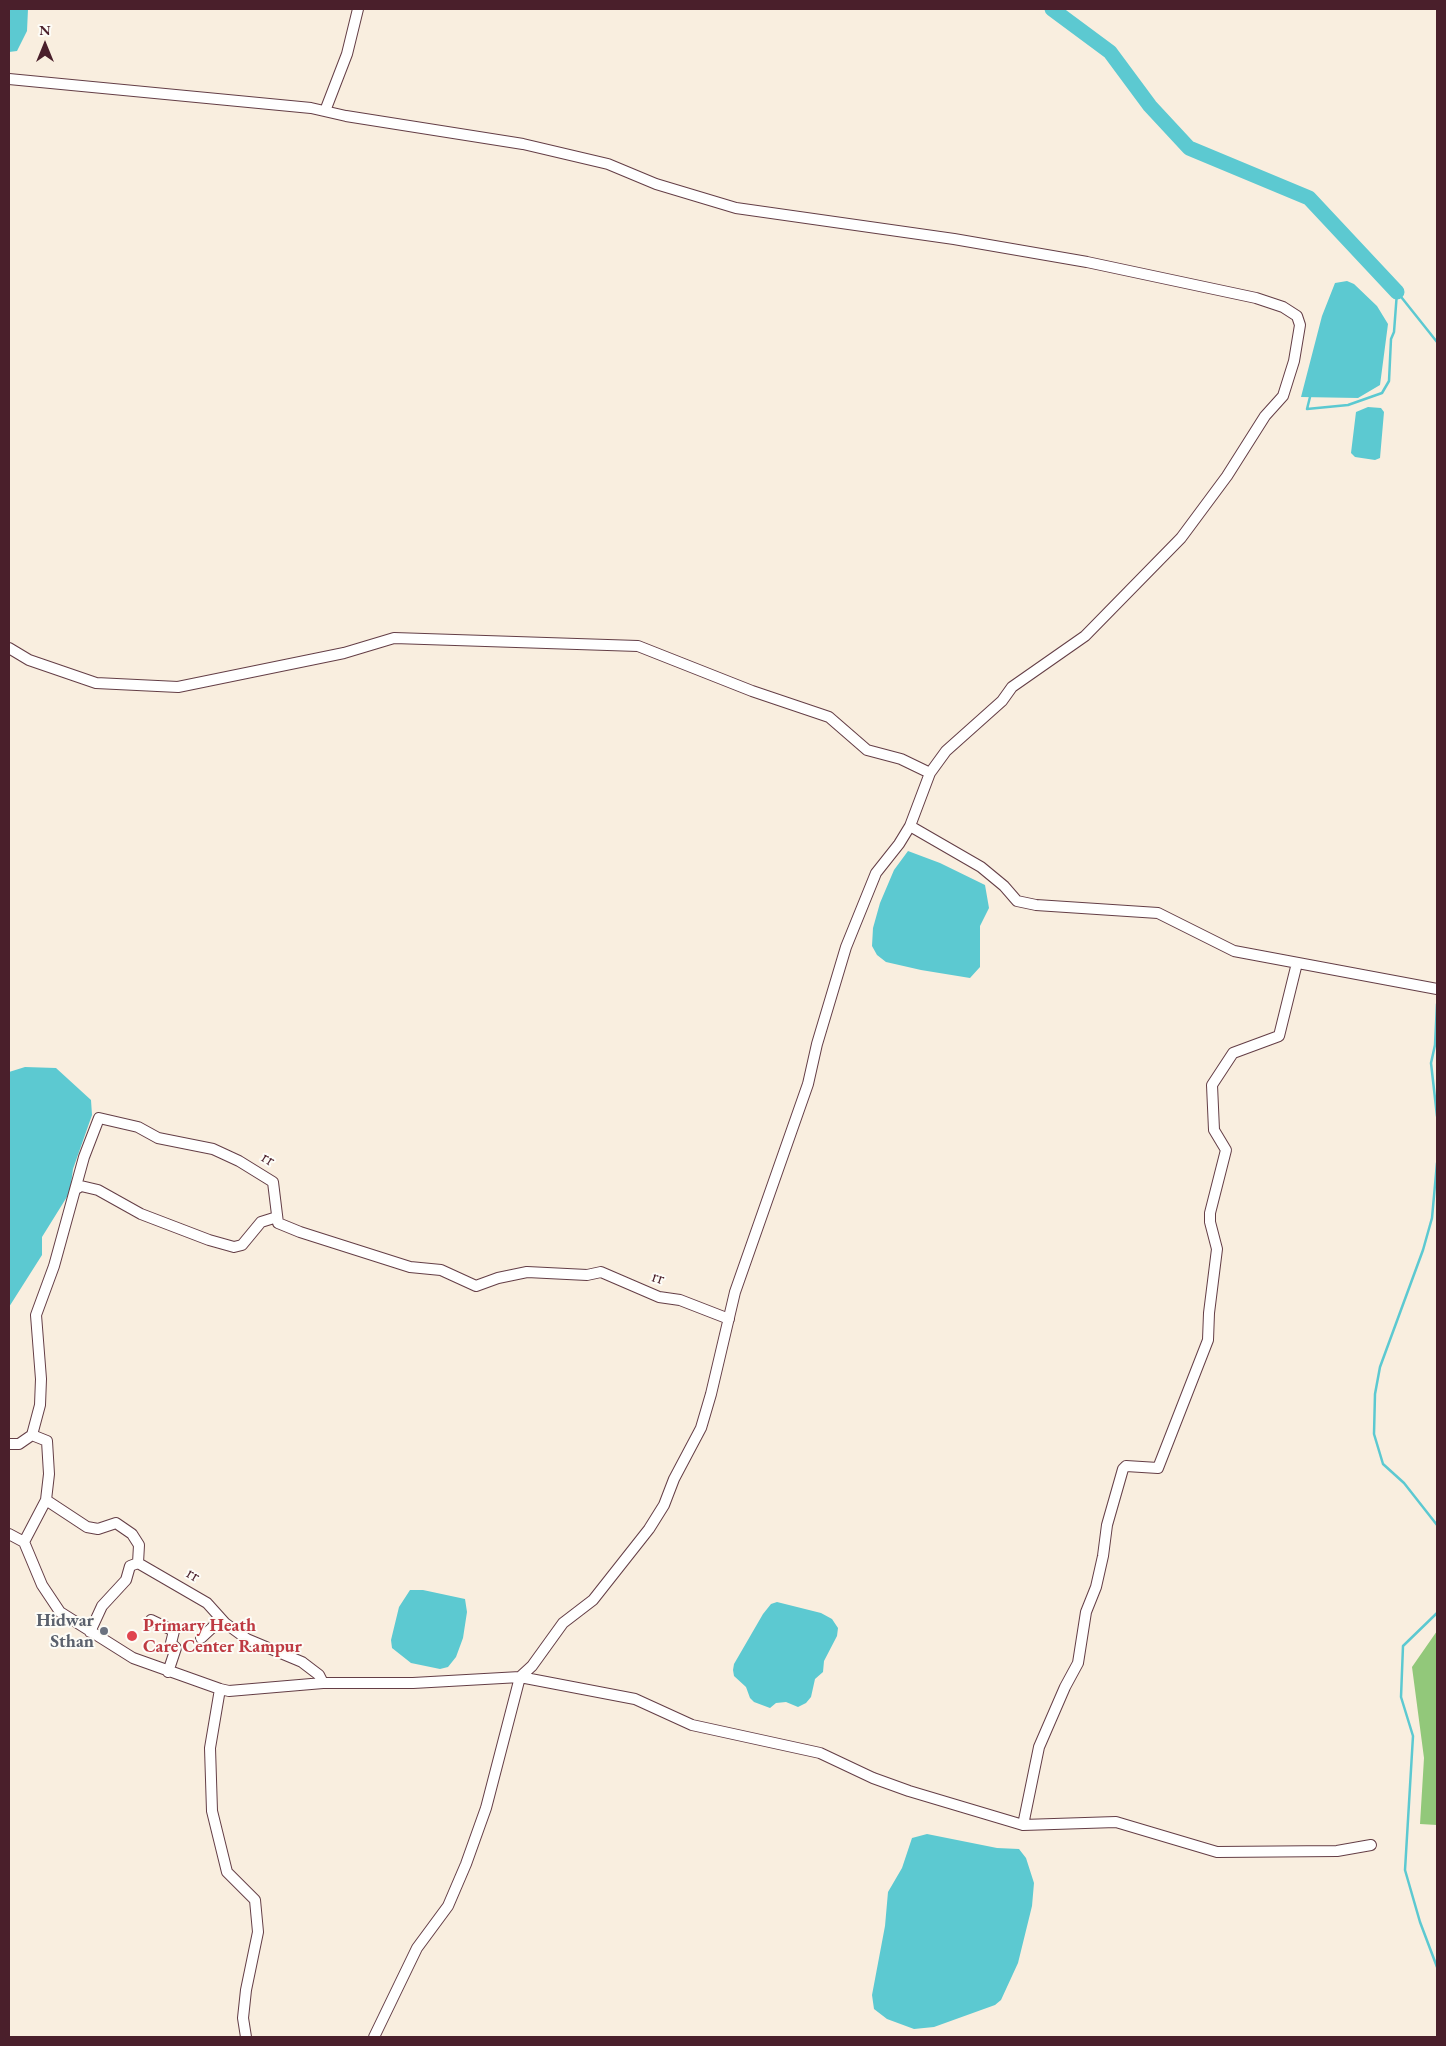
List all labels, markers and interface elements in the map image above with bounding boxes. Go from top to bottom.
north arrow [20,20,70,70]
text: N [39,21,51,39]
street label: rr [257,1147,279,1171]
street label: rr [649,1266,667,1290]
street label: rr [182,1563,204,1587]
place label: Hidwar Sthan [36,1610,94,1652]
place label: Primary Heath Care Center Rampur [143,1615,302,1658]
marker: Hidwar Sthan [98,1625,110,1637]
marker: Primary Heath Care Center Rampur [125,1629,139,1643]

